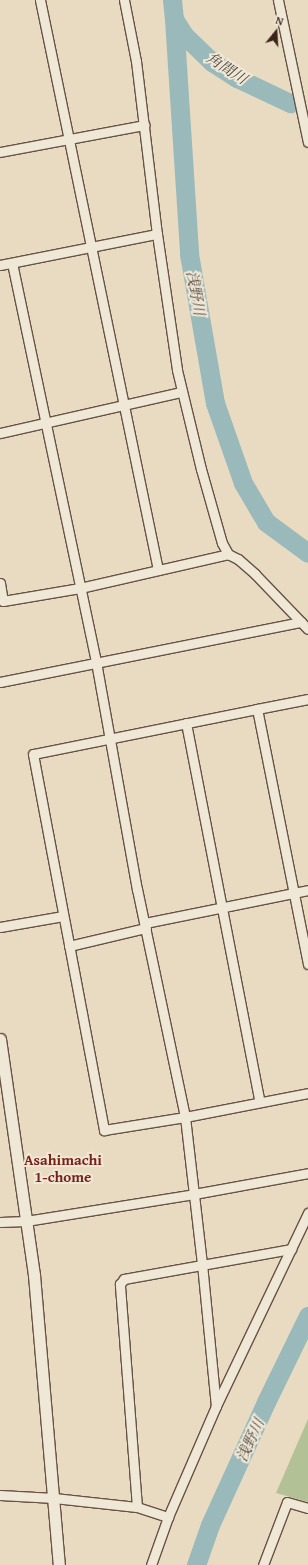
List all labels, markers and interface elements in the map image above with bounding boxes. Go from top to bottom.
north arrow [256,12,296,52]
text: N [274,12,286,29]
water label: 角間川 [203,48,251,88]
water label: 浅野川 [183,269,209,317]
district label: Asahimachi 1-chome [24,1150,102,1185]
water label: 浅野川 [232,1416,268,1464]

